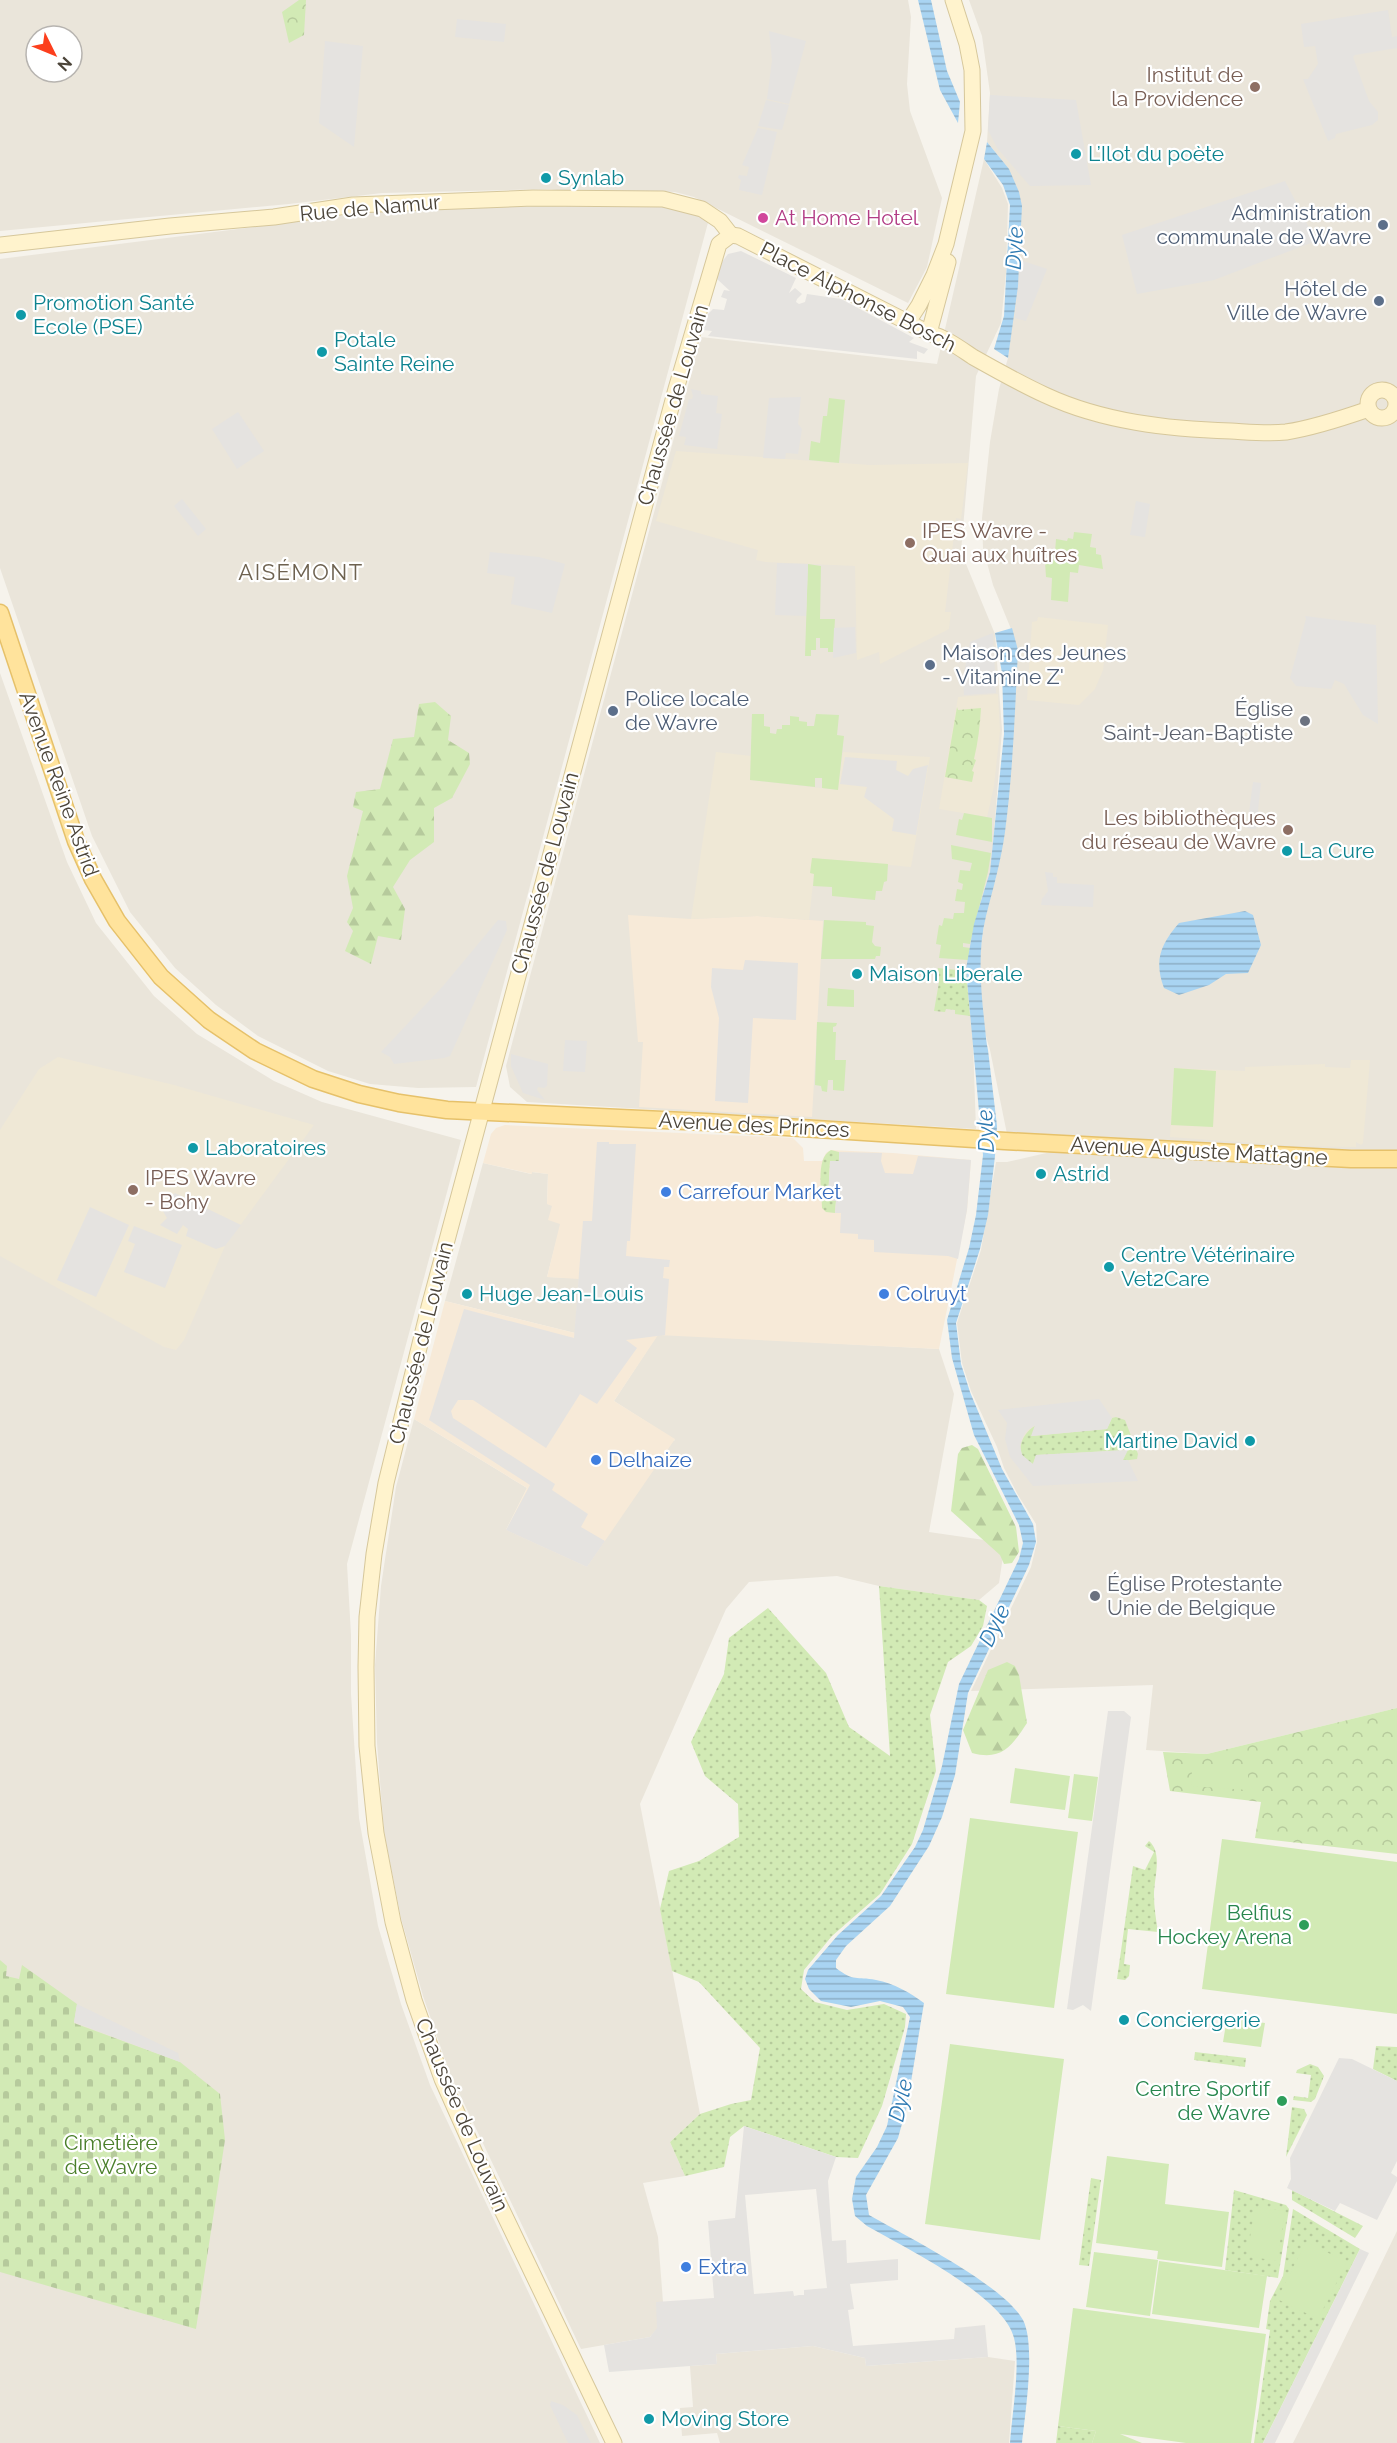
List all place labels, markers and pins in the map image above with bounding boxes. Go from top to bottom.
place label: Institut de la Providence [1111,62,1243,111]
marker: Institut de la Providence [1248,80,1262,94]
place label: L’Ilot du poète [1088,141,1224,166]
marker: L’Ilot du poète [1069,147,1083,161]
place label: Synlab [558,165,624,190]
marker: Synlab [539,171,553,185]
place label: Administration communale de Wavre [1156,200,1371,249]
place label: At Home Hotel [775,205,919,230]
marker: At Home Hotel [756,211,770,225]
marker: Administration communale de Wavre [1376,218,1390,232]
place label: Hôtel de Ville de Wavre [1227,276,1367,325]
place label: Promotion Santé Ecole (PSE) [33,290,194,339]
marker: Hôtel de Ville de Wavre [1372,294,1386,308]
marker: Promotion Santé Ecole (PSE) [14,308,28,322]
place label: Potale Sainte Reine [334,327,454,376]
marker: Potale Sainte Reine [315,345,329,359]
place label: IPES Wavre - Quai aux huîtres [922,518,1077,567]
marker: IPES Wavre - Quai aux huîtres [903,536,917,550]
place label: Maison des Jeunes - Vitamine Z' [942,640,1126,689]
marker: Maison des Jeunes - Vitamine Z' [923,658,937,672]
place label: Police locale de Wavre [625,686,749,735]
place label: Église Saint-Jean-Baptiste [1103,696,1293,745]
marker: Police locale de Wavre [606,704,620,718]
marker: Église Saint-Jean-Baptiste [1298,714,1312,728]
place label: Les bibliothèques du réseau de Wavre [1081,805,1276,854]
marker: Les bibliothèques du réseau de Wavre [1281,823,1295,837]
place label: La Cure [1299,838,1374,863]
marker: La Cure [1280,844,1294,858]
place label: Maison Liberale [869,961,1023,986]
marker: Maison Liberale [850,967,864,981]
place label: Laboratoires [205,1135,326,1160]
marker: Laboratoires [186,1141,200,1155]
place label: Astrid [1053,1161,1109,1186]
place label: IPES Wavre - Bohy [145,1165,256,1214]
marker: Astrid [1034,1167,1048,1181]
place label: Carrefour Market [678,1179,841,1204]
marker: IPES Wavre - Bohy [126,1183,140,1197]
marker: Carrefour Market [659,1185,673,1199]
place label: Centre Vétérinaire Vet2Care [1121,1242,1295,1291]
marker: Centre Vétérinaire Vet2Care [1102,1260,1116,1274]
place label: Huge Jean-Louis [479,1281,644,1306]
place label: Colruyt [896,1281,967,1306]
marker: Huge Jean-Louis [460,1287,474,1301]
marker: Colruyt [877,1287,891,1301]
place label: Martine David [1104,1428,1238,1453]
marker: Martine David [1243,1434,1257,1448]
place label: Delhaize [608,1447,692,1472]
marker: Delhaize [589,1453,603,1467]
place label: Église Protestante Unie de Belgique [1107,1571,1282,1620]
marker: Église Protestante Unie de Belgique [1088,1589,1102,1603]
place label: Belfius Hockey Arena [1157,1900,1292,1949]
marker: Belfius Hockey Arena [1297,1918,1311,1932]
place label: Conciergerie [1136,2007,1260,2032]
marker: Conciergerie [1117,2013,1131,2027]
place label: Centre Sportif de Wavre [1135,2076,1271,2125]
marker: Centre Sportif de Wavre [1275,2094,1289,2108]
place label: Extra [698,2254,747,2279]
marker: Extra [679,2260,693,2274]
place label: Moving Store [661,2406,789,2431]
marker: Moving Store [642,2412,656,2426]

